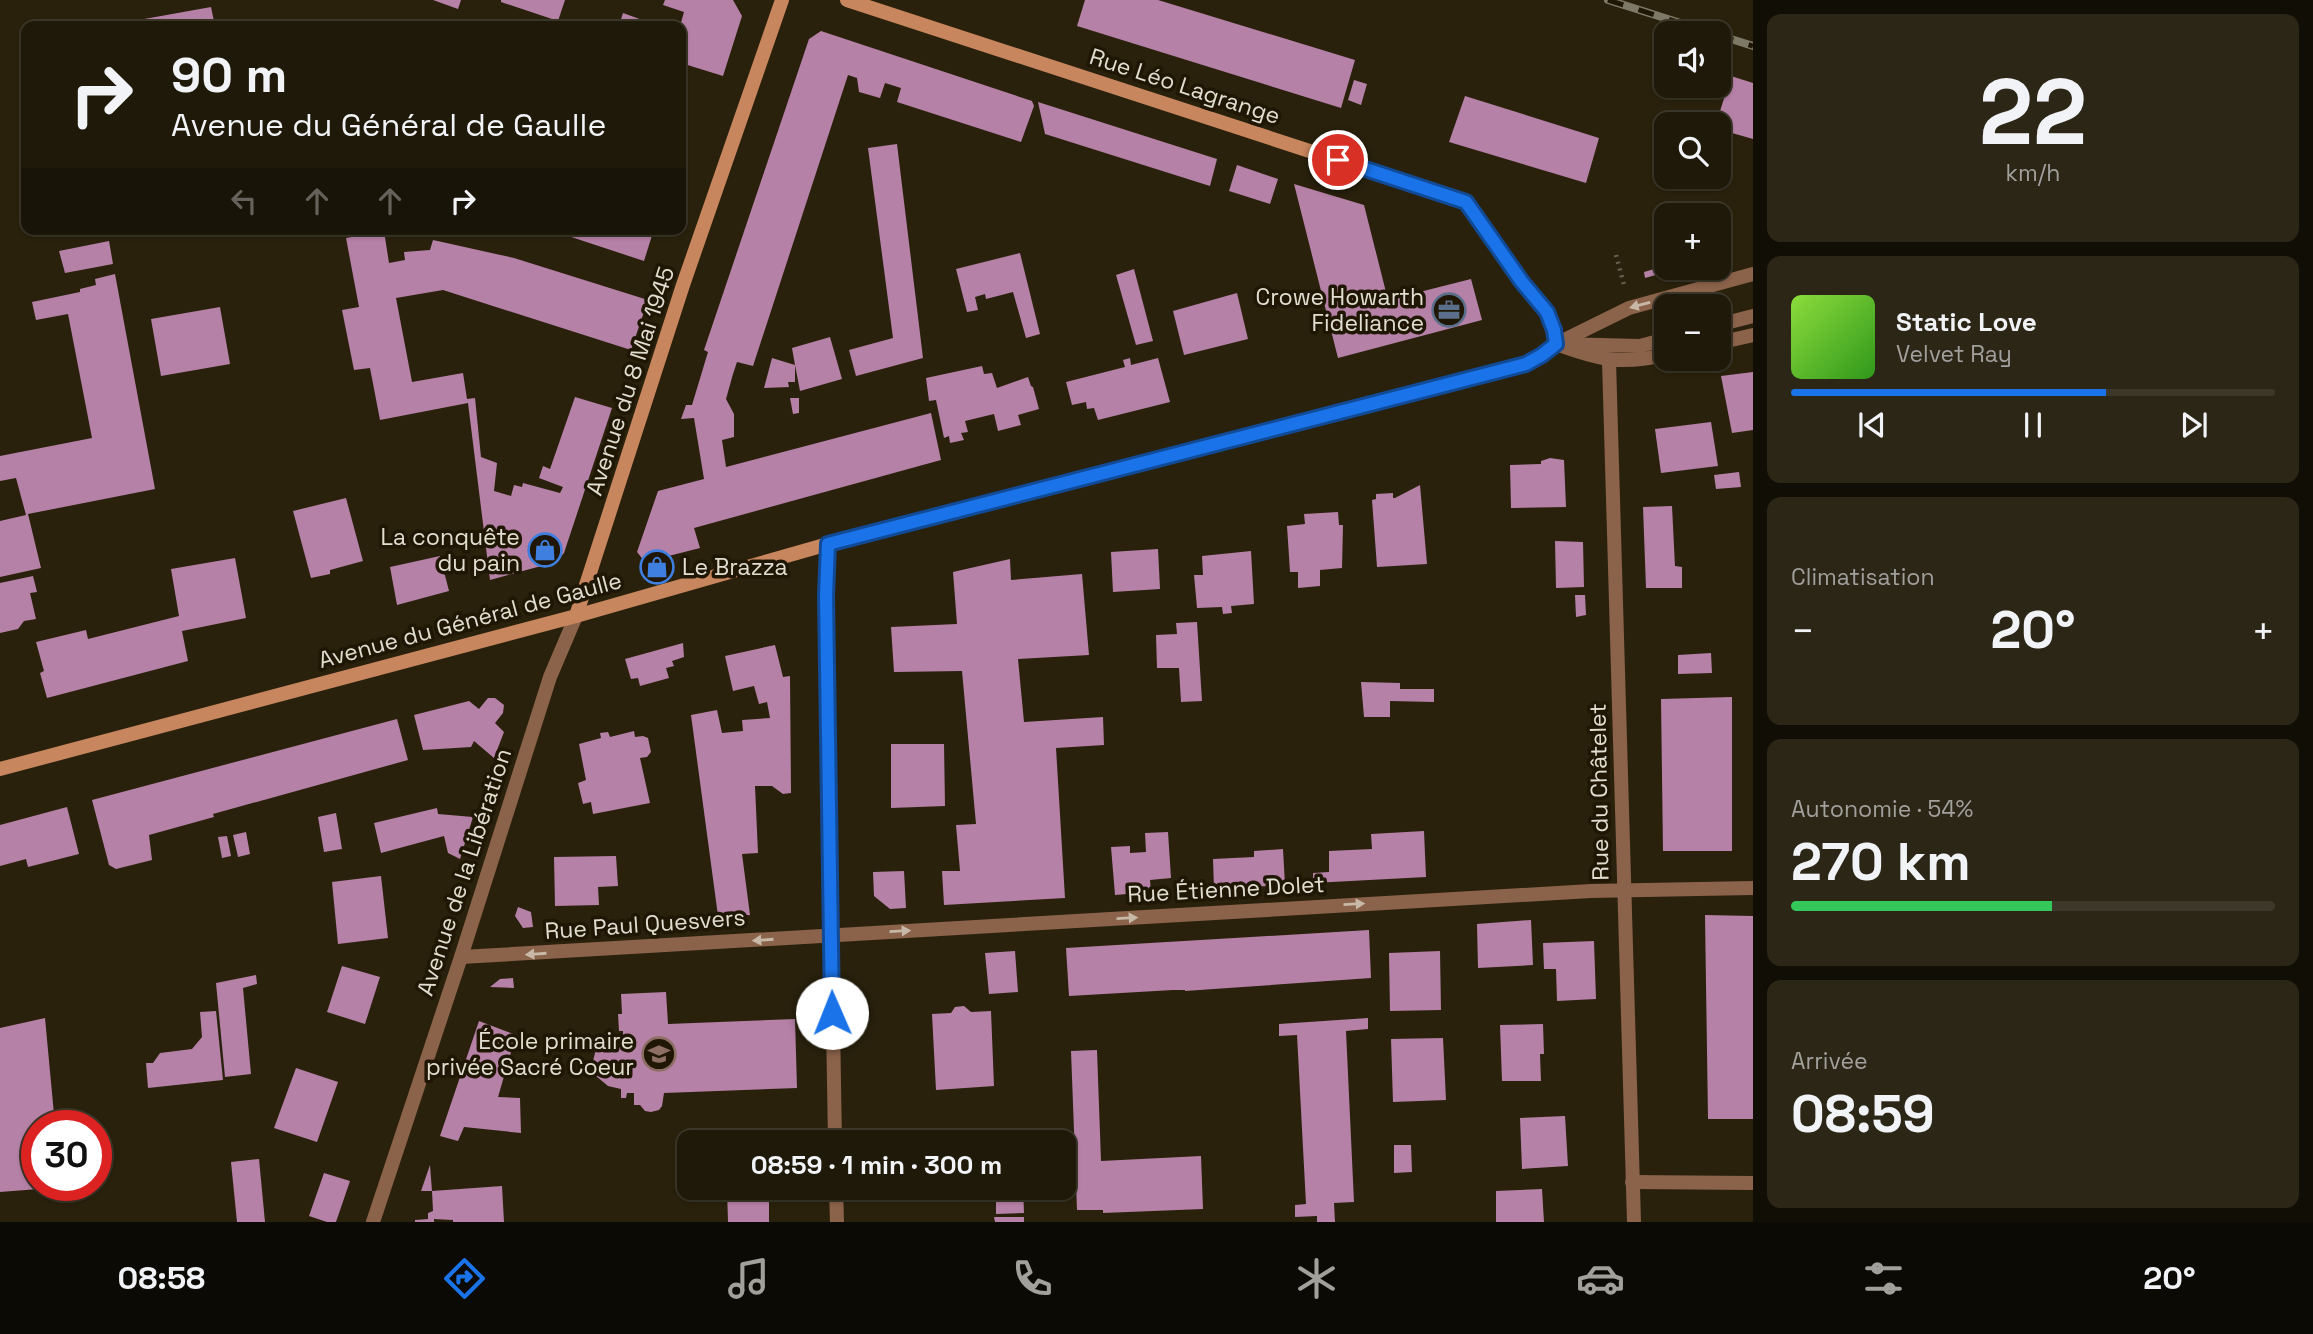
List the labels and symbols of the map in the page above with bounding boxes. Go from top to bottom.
street label: Rue Léo Lagrange [1086,41,1284,131]
pin [1308,130,1368,190]
street label: Avenue du 8 Mai 1945 [579,263,681,499]
place label: Crowe Howarth Fideliance [1255,282,1424,338]
office icon: Crowe Howarth Fideliance [1430,291,1468,329]
one-way arrow [1629,300,1651,311]
place label: La conquête du pain [380,522,520,578]
shop icon: La conquête du pain [526,531,564,569]
shop icon: Le Brazza [638,548,676,586]
place label: Le Brazza [682,552,788,582]
street label: Avenue du Général de Gaulle [315,565,625,675]
street label: Rue du Châtelet [1582,703,1616,881]
street label: Avenue de la Libération [410,745,518,999]
street label: Rue Étienne Dolet [1127,869,1325,909]
one-way arrow [1343,899,1365,910]
street label: Rue Paul Quesvers [544,902,746,946]
one-way arrow [1116,912,1138,923]
one-way arrow [889,925,911,936]
one-way arrow [752,934,774,945]
one-way arrow [525,948,547,959]
position arrow [795,976,869,1050]
place label: École primaire privée Sacré Coeur [426,1026,634,1082]
school or university icon: École primaire privée Sacré Coeur [640,1035,678,1073]
speed limit sign: 30 [21,1110,112,1201]

